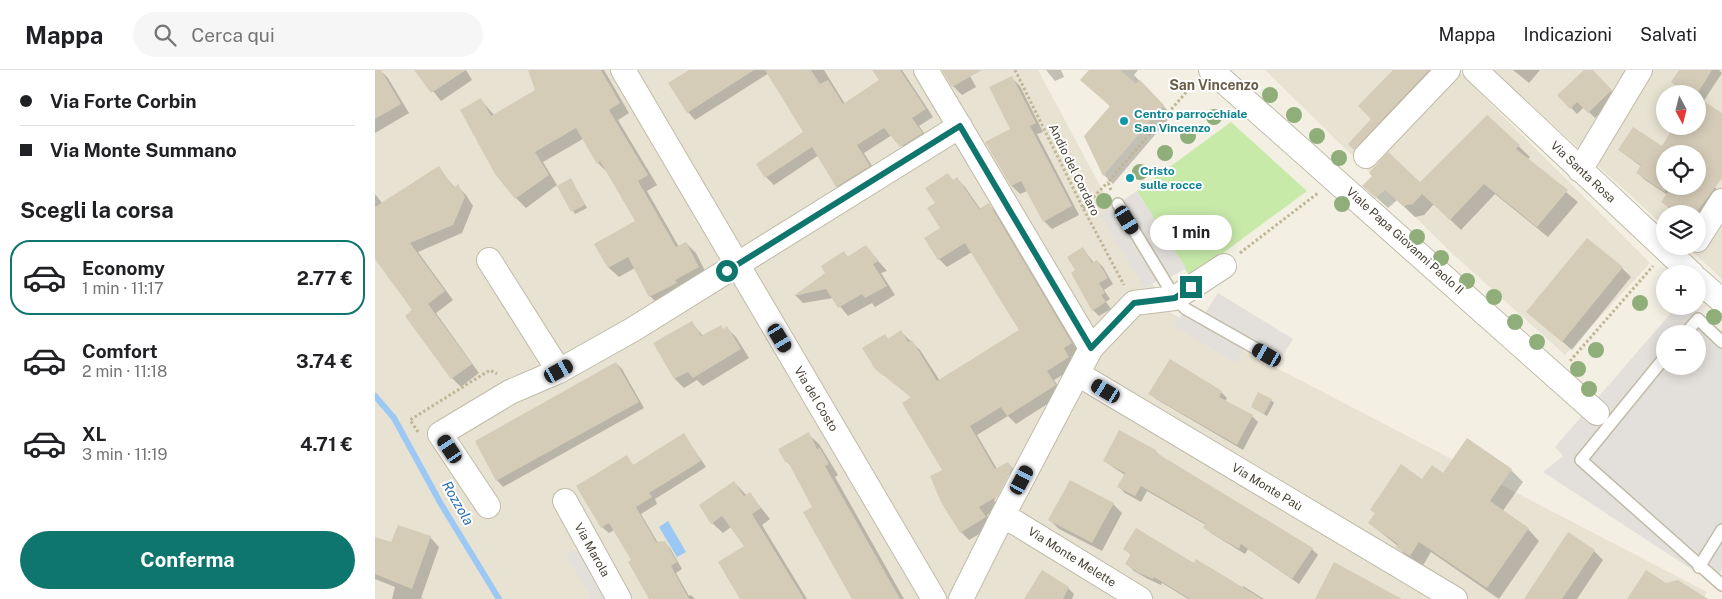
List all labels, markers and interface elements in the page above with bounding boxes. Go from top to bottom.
search box [133,12,483,57]
text: Mappa [25,21,103,49]
icon: search [151,21,179,49]
text: Cerca qui [191,24,275,46]
text: Mappa [1438,24,1496,45]
text: Indicazioni [1524,24,1612,45]
text: Salvati [1640,24,1697,45]
district label: San Vincenzo [1169,77,1259,93]
north arrow [1656,85,1706,135]
map controls [1656,85,1706,375]
text: Via Forte Corbin [50,90,197,112]
place label: Centro parrocchiale San Vincenzo [1134,107,1248,135]
marker: Centro parrocchiale San Vincenzo [1118,115,1130,127]
street label: Andio del Cordaro [1046,122,1102,218]
street label: Via Santa Rosa [1548,138,1618,206]
text: Via Monte Summano [50,139,237,161]
button: locate [1656,145,1706,195]
place label: Cristo sulle rocce [1140,164,1202,192]
marker: Cristo sulle rocce [1124,172,1136,184]
street label: Viale Papa Giovanni Paolo II [1344,185,1466,297]
text: Scegli la corsa [20,197,174,223]
car [1112,203,1141,237]
button: layers [1656,205,1706,255]
callout: 1 min [1150,214,1232,250]
text: 1 min [1172,223,1210,242]
icon: car [22,255,67,300]
text: Economy [82,257,165,279]
route start [716,260,738,282]
button: + [1656,265,1706,315]
text: 2.77 € [297,267,353,289]
route end [1180,276,1202,298]
text: 1 min · 11:17 [82,279,164,298]
car [765,321,794,355]
button: − [1656,325,1706,375]
icon: car [22,338,67,383]
text: Comfort [82,340,158,362]
car [1250,341,1283,369]
text: 3.74 € [296,350,353,372]
car [542,357,575,385]
text: 2 min · 11:18 [82,362,167,381]
street label: Via del Costo [791,364,841,434]
car [1089,377,1122,405]
icon: car [22,421,67,466]
text: XL [82,423,107,445]
car [435,432,464,466]
text: 4.71 € [300,433,353,455]
text: 3 min · 11:19 [82,445,168,464]
street label: Via Monte Paù [1229,460,1305,514]
car [1008,463,1035,497]
water label: Rozzola [439,478,477,528]
street label: Via Marola [571,521,613,579]
street label: Via Monte Melette [1025,524,1119,590]
button: Conferma [20,531,355,589]

